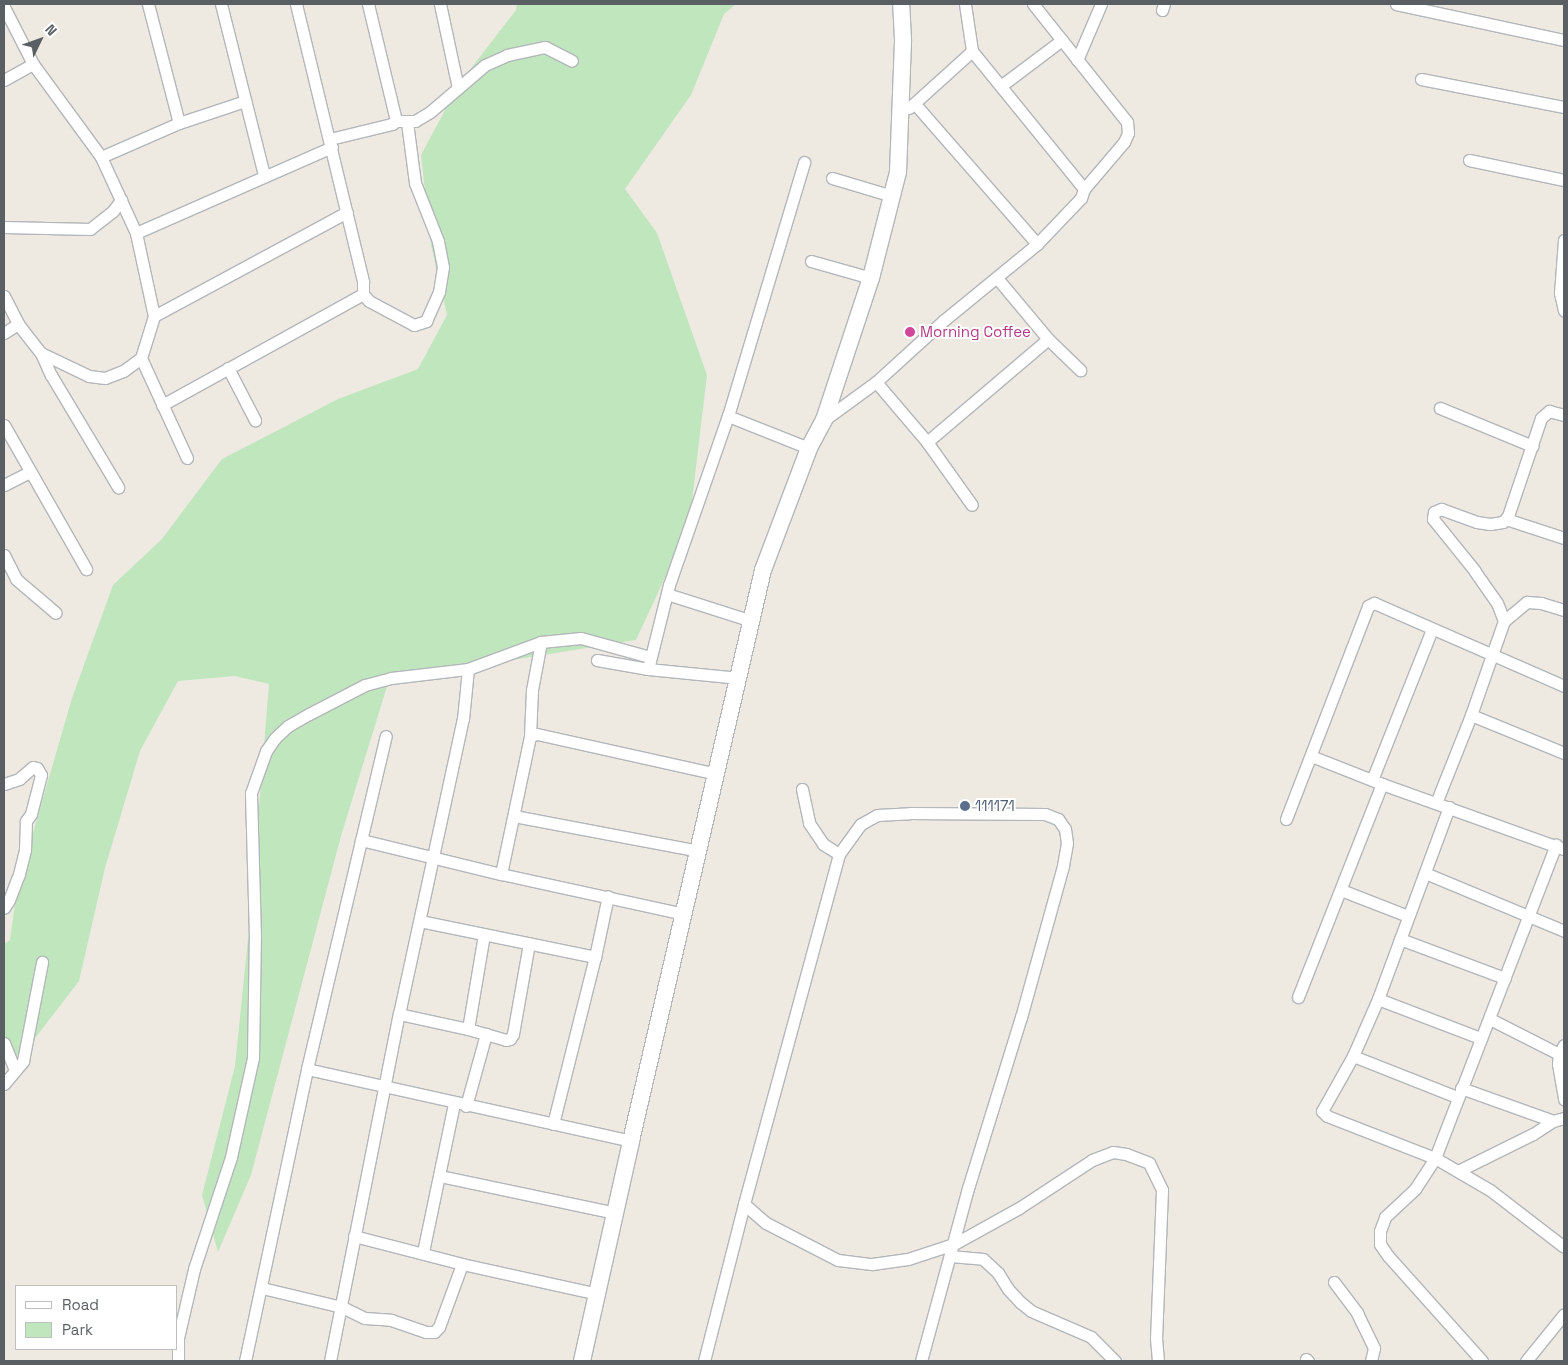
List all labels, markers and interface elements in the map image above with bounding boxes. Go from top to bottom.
north arrow [15,15,65,65]
text: N [41,20,61,39]
place label: Morning Coffee [920,323,1031,341]
marker: Morning Coffee [904,326,916,338]
place label: 111171 [975,797,1015,815]
marker: 111171 [959,800,971,812]
legend [15,1285,178,1350]
text: Road [62,1295,99,1314]
text: Park [62,1320,93,1339]

